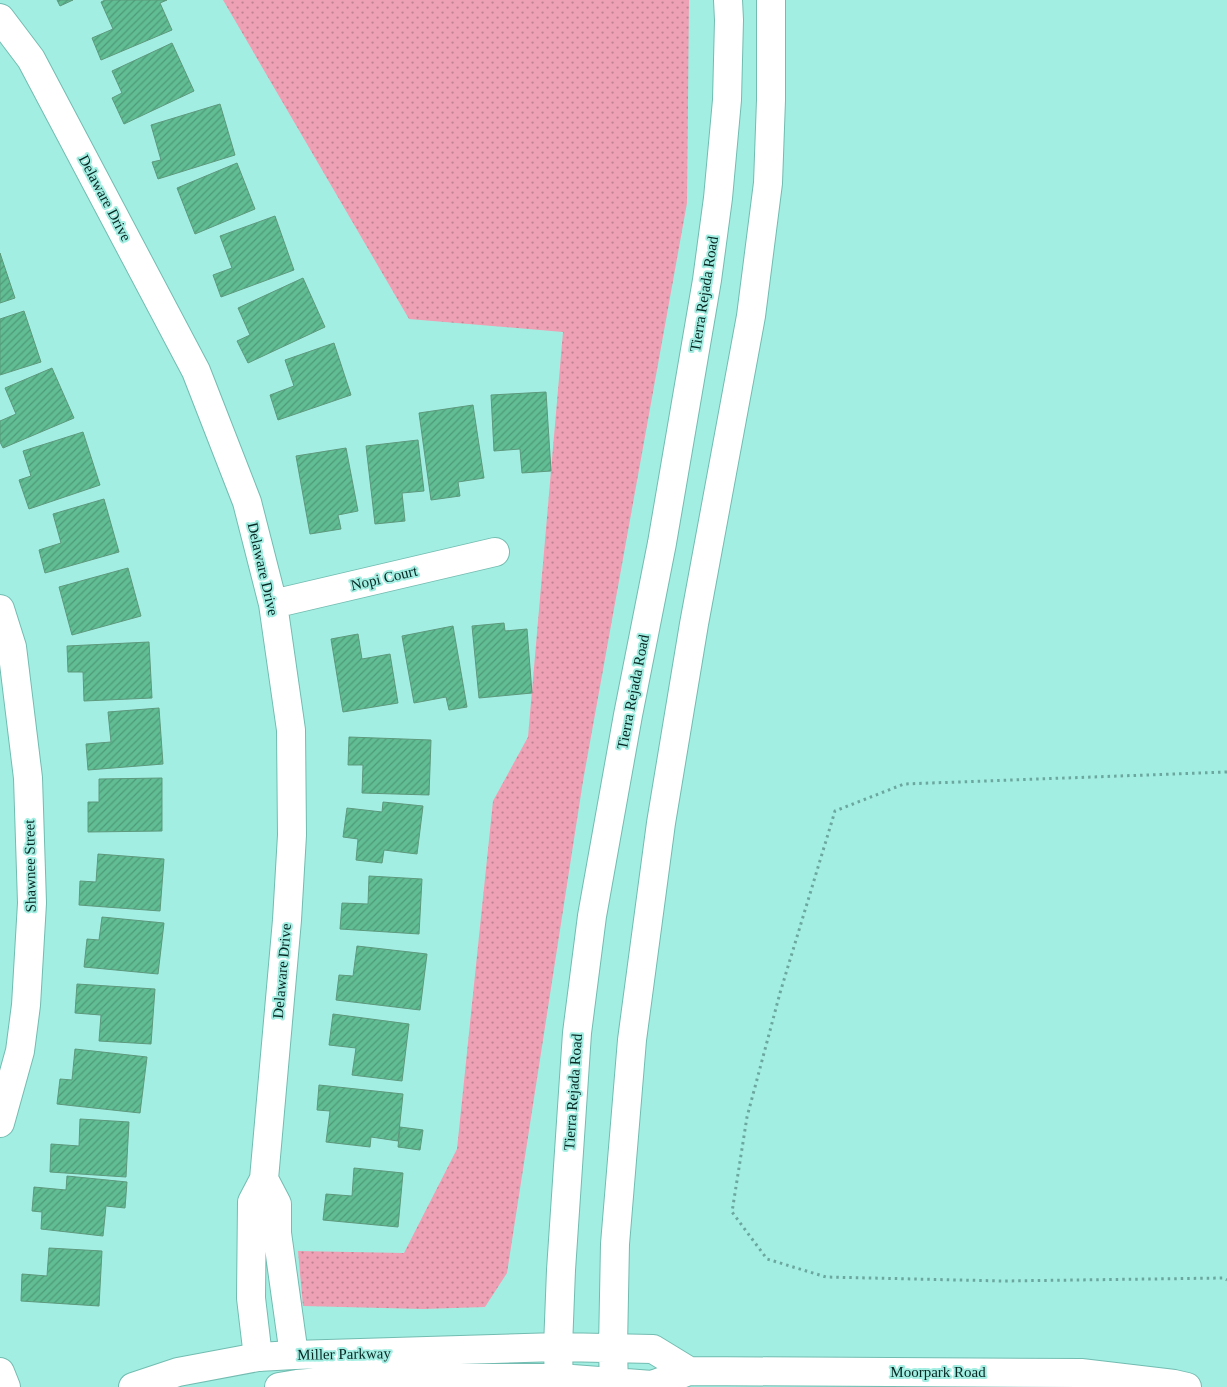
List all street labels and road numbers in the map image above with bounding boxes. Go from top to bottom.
street label: Delaware Drive [76,152,135,244]
street label: Tierra Rejada Road [687,235,721,353]
street label: Delaware Drive [244,521,282,618]
street label: Nopi Court [349,562,420,593]
street label: Tierra Rejada Road [614,633,652,751]
street label: Shawnee Street [21,819,39,913]
street label: Delaware Drive [270,922,294,1019]
street label: Tierra Rejada Road [561,1033,585,1151]
street label: Miller Parkway [297,1345,391,1363]
street label: Moorpark Road [890,1364,986,1380]

